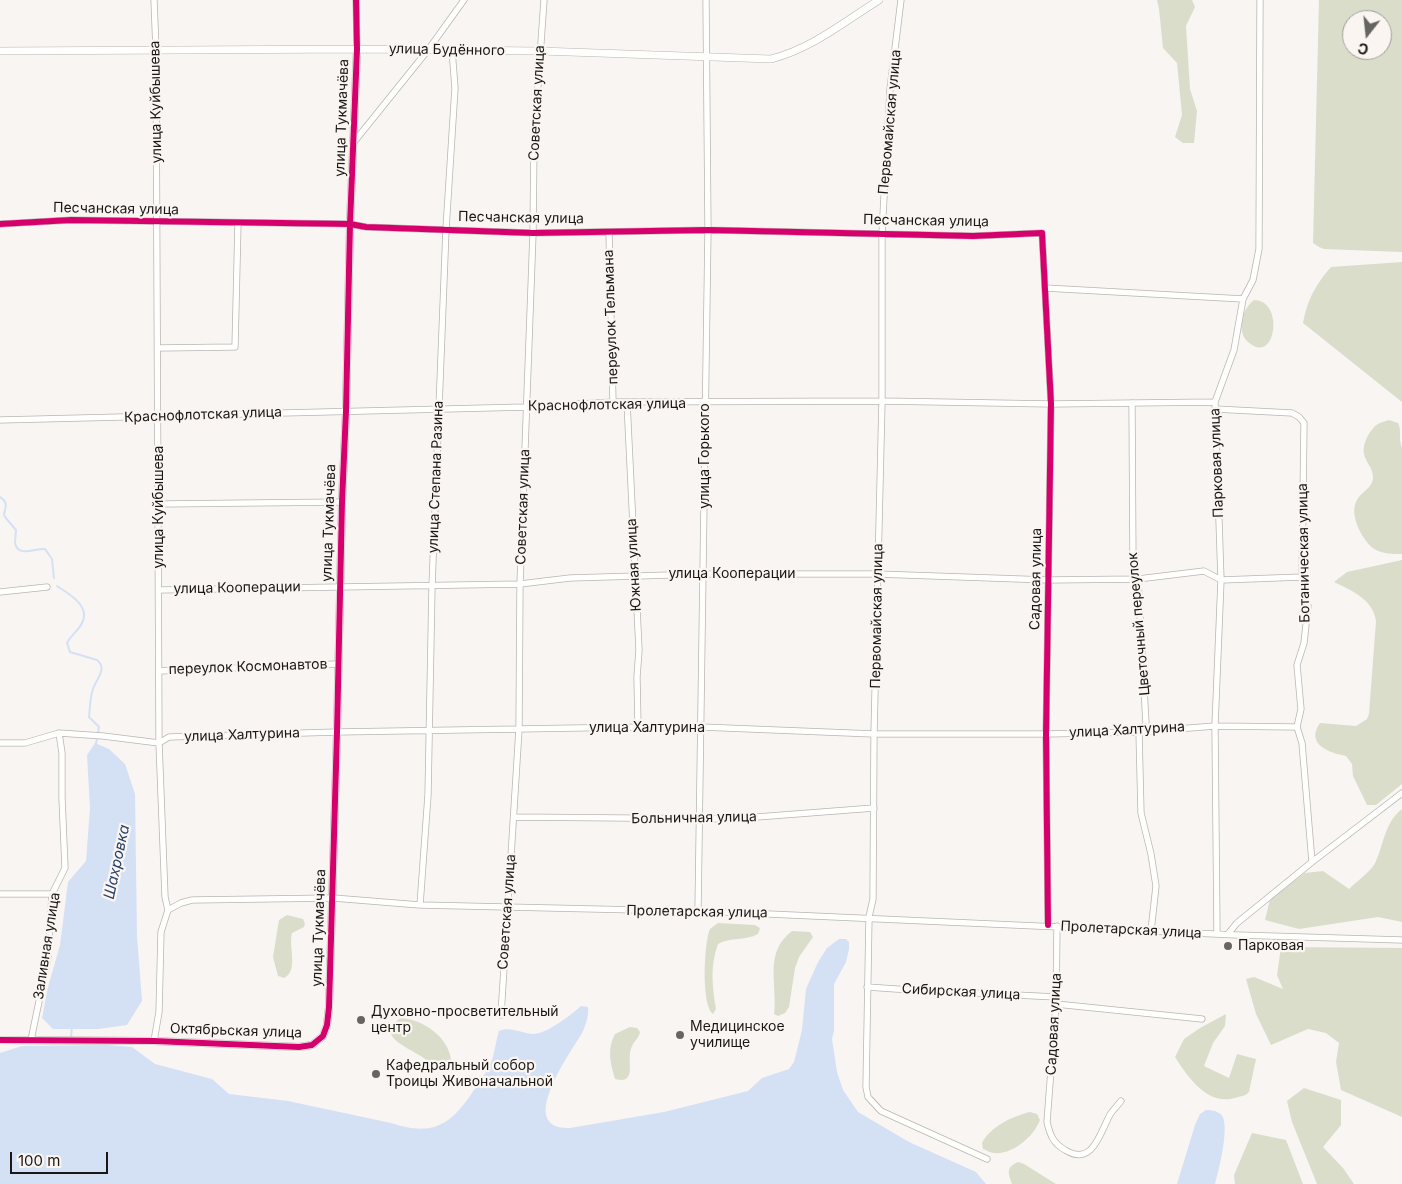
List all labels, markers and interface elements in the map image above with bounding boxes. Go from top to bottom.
north arrow [1342,10,1392,60]
text: С [1356,39,1370,59]
street label: улица Куйбышева [147,40,165,164]
street label: улица Будённого [389,41,505,59]
street label: Советская улица [526,45,548,161]
street label: Первомайская улица [875,49,905,195]
street label: улица Тукмачёва [332,59,352,177]
street label: Песчанская улица [53,200,179,218]
street label: Песчанская улица [458,209,584,227]
street label: Песчанская улица [863,212,989,230]
street label: переулок Тельмана [600,249,622,385]
street label: Краснофлотская улица [528,395,686,415]
street label: улица Степана Разина [425,400,447,554]
street label: улица Горького [697,403,713,509]
street label: Краснофлотская улица [124,404,282,426]
street label: Парковая улица [1207,408,1227,518]
street label: улица Куйбышева [151,446,167,568]
street label: Советская улица [513,449,533,565]
street label: улица Тукмачёва [319,464,339,582]
street label: Ботаническая улица [1294,483,1314,623]
street label: Южная улица [623,518,645,612]
street label: Садовая улица [1027,528,1045,630]
street label: Первомайская улица [867,543,887,689]
street label: Цветочный переулок [1124,552,1154,696]
street label: улица Кооперации [668,566,796,582]
street label: улица Кооперации [173,578,301,598]
street label: переулок Космонавтов [168,656,328,678]
street label: улица Халтурина [1069,719,1185,741]
street label: улица Халтурина [589,720,705,736]
street label: улица Халтурина [184,725,300,745]
street label: Больничная улица [631,809,757,827]
water label: Шахровка [100,823,134,901]
street label: Советская улица [495,854,519,970]
street label: улица Тукмачёва [309,869,329,987]
street label: Заливная улица [30,891,64,1001]
street label: Пролетарская улица [626,902,768,922]
street label: Пролетарская улица [1060,918,1202,942]
place label: Парковая [1238,938,1304,954]
marker: Парковая [1222,940,1234,952]
street label: Садовая улица [1043,972,1065,1076]
street label: Сибирская улица [901,981,1021,1003]
place label: Духовно-просветительный центр [371,1004,559,1036]
marker: Духовно-просветительный центр [355,1014,367,1026]
place label: Медицинское училище [690,1019,785,1052]
street label: Октябрьская улица [170,1020,302,1042]
marker: Медицинское училище [674,1029,686,1041]
place label: Кафедральный собор Троицы Живоначальной [386,1058,553,1090]
marker: Кафедральный собор Троицы Живоначальной [370,1068,382,1080]
scale bar [12,1142,110,1174]
text: 100 m [18,1151,60,1170]

